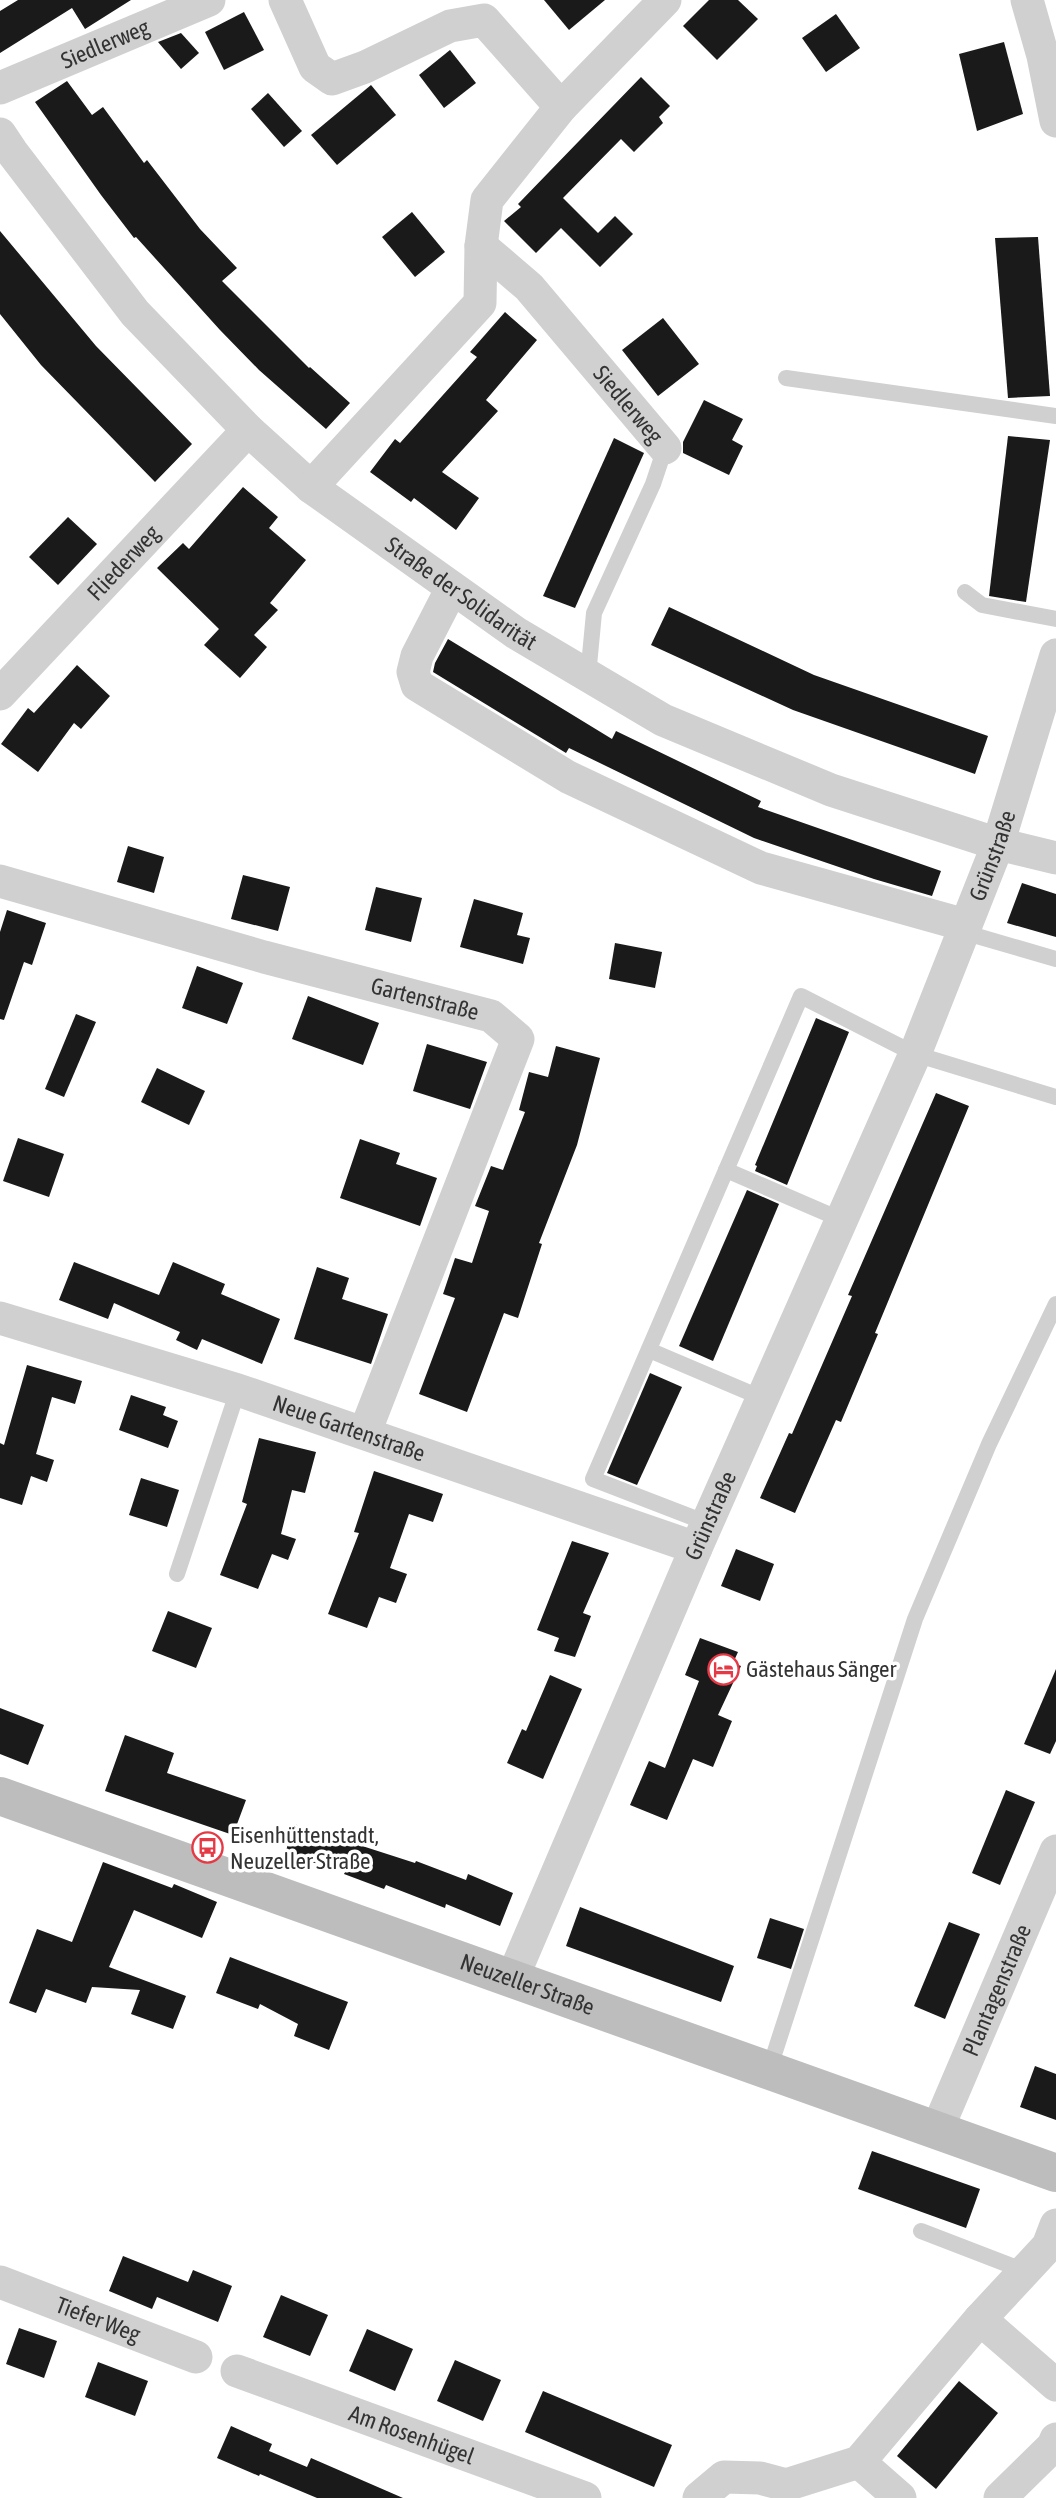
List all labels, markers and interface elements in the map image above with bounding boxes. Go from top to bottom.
street label: Siedlerweg [57,14,153,74]
street label: Siedlerweg [588,361,668,449]
street label: Fliederweg [82,520,165,606]
street label: Straße der Solidarität [381,531,541,655]
street label: Grünstraße [964,807,1021,905]
street label: Gartenstraße [368,972,482,1025]
street label: Neue Gartenstraße [269,1390,428,1467]
street label: Grünstraße [679,1467,741,1564]
hotel icon: Gästehaus Sänger [706,1652,740,1686]
place label: Gästehaus Sänger [746,1656,897,1682]
place label: Eisenhüttenstadt, Neuzeller Straße [230,1822,379,1874]
bus stop icon: Eisenhüttenstadt, Neuzeller Straße [190,1831,224,1865]
street label: Plantagenstraße [957,1920,1036,2060]
street label: Neuzeller Straße [457,1948,598,2020]
street label: Tiefer Weg [52,2292,144,2348]
street label: Am Rosenhügel [346,2400,478,2469]

